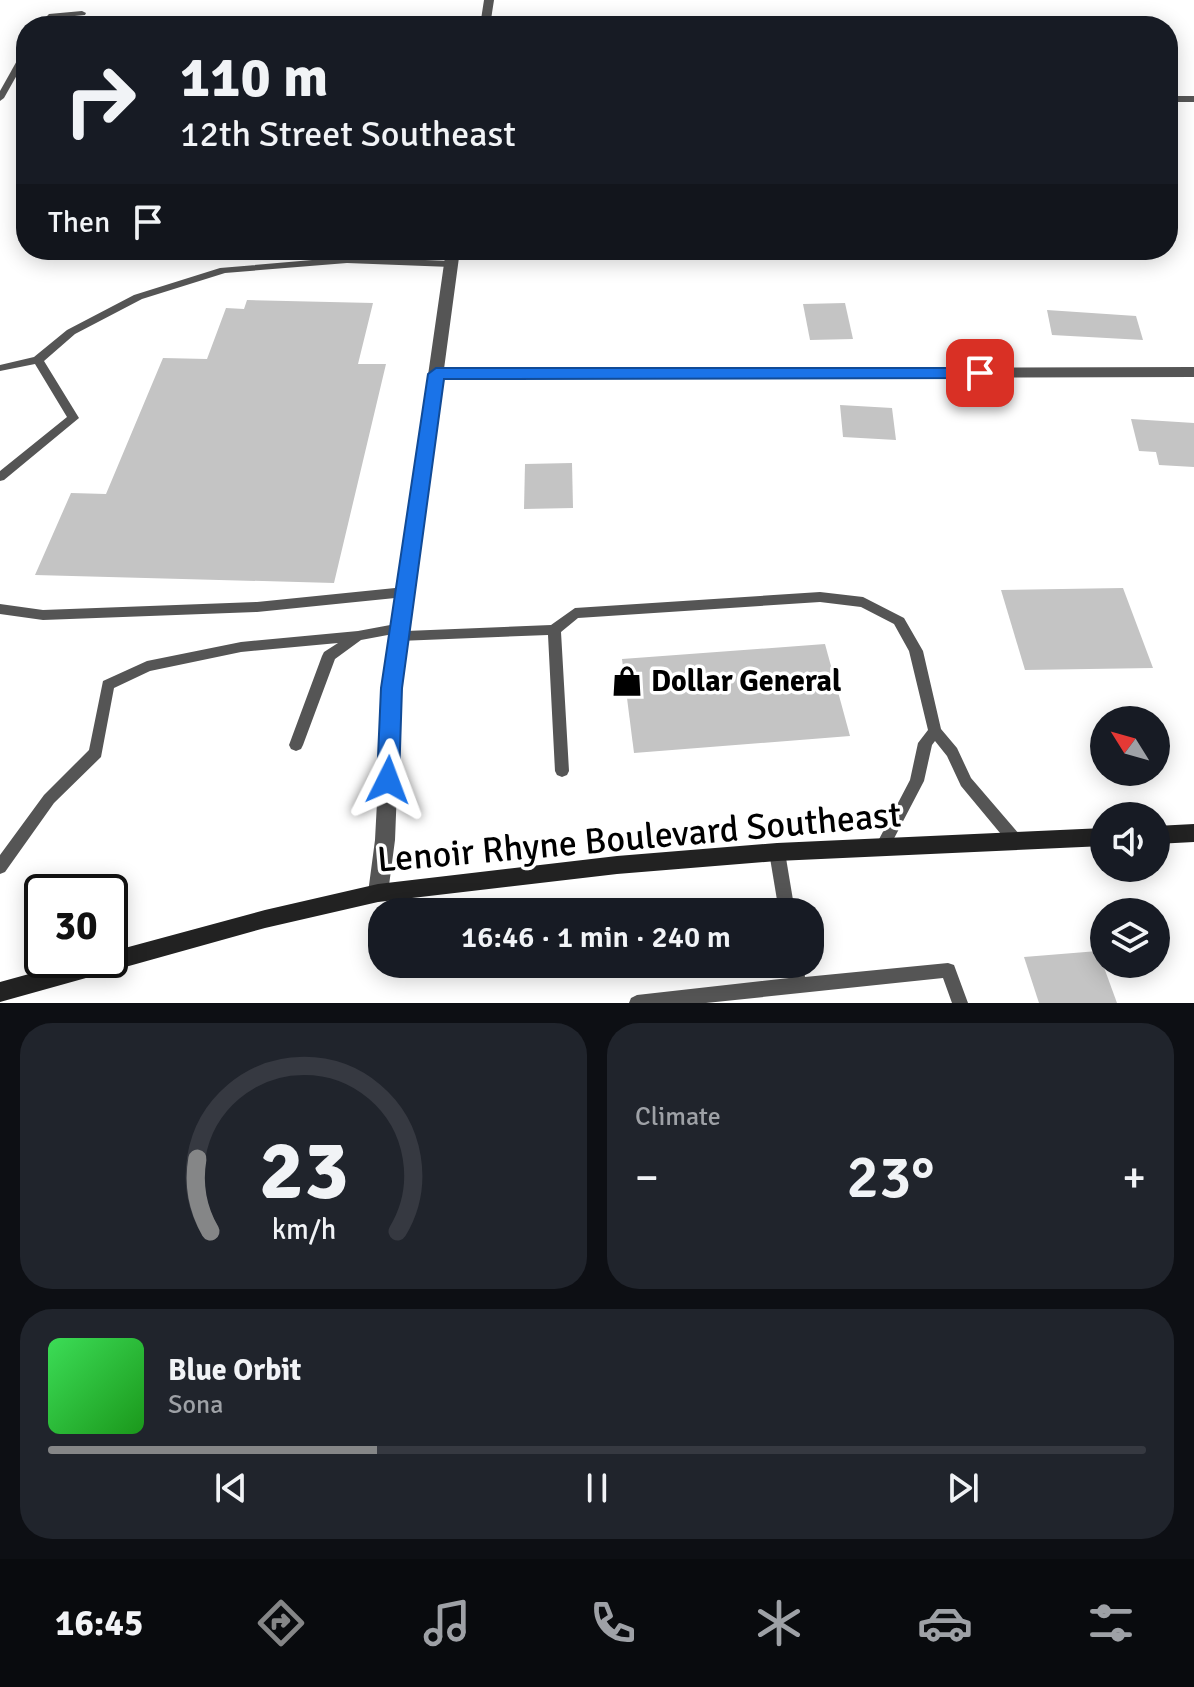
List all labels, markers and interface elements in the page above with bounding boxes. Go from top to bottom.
text: 110 m [180,43,328,112]
icon: right [48,48,152,152]
text: 12th Street Southeast [180,112,516,157]
icon: arrive [126,200,170,244]
text: Then [48,204,110,241]
pin [946,339,1014,407]
icon: arrive [958,351,1002,395]
place label: Dollar General [651,663,841,700]
shop icon: Dollar General [610,664,644,698]
north arrow [1090,706,1170,786]
map controls [1090,706,1170,978]
position arrow [346,738,430,822]
street label: Lenoir Rhyne Boulevard Southeast [375,792,903,883]
button: sound [1090,802,1170,882]
speed limit sign: 30 [24,874,128,978]
button: layers [1090,898,1170,978]
text: 16:46 · 1 min · 240 m [461,919,731,956]
text: Climate [635,1101,721,1133]
text: 23 [259,1120,348,1222]
text: 23° [847,1141,934,1215]
text: − [635,1151,659,1205]
text: + [1122,1151,1146,1205]
text: km/h [271,1212,336,1247]
text: Blue Orbit [168,1352,301,1389]
text: Sona [168,1389,223,1421]
icon: previous [209,1466,253,1510]
icon: pause [575,1466,619,1510]
icon: next [941,1466,985,1510]
icon: directions [253,1595,309,1651]
icon: music [419,1595,475,1651]
icon: phone [585,1595,641,1651]
icon: climate [751,1595,807,1651]
icon: car [917,1595,973,1651]
icon: filters [1083,1595,1139,1651]
text: 16:45 [55,1601,143,1646]

